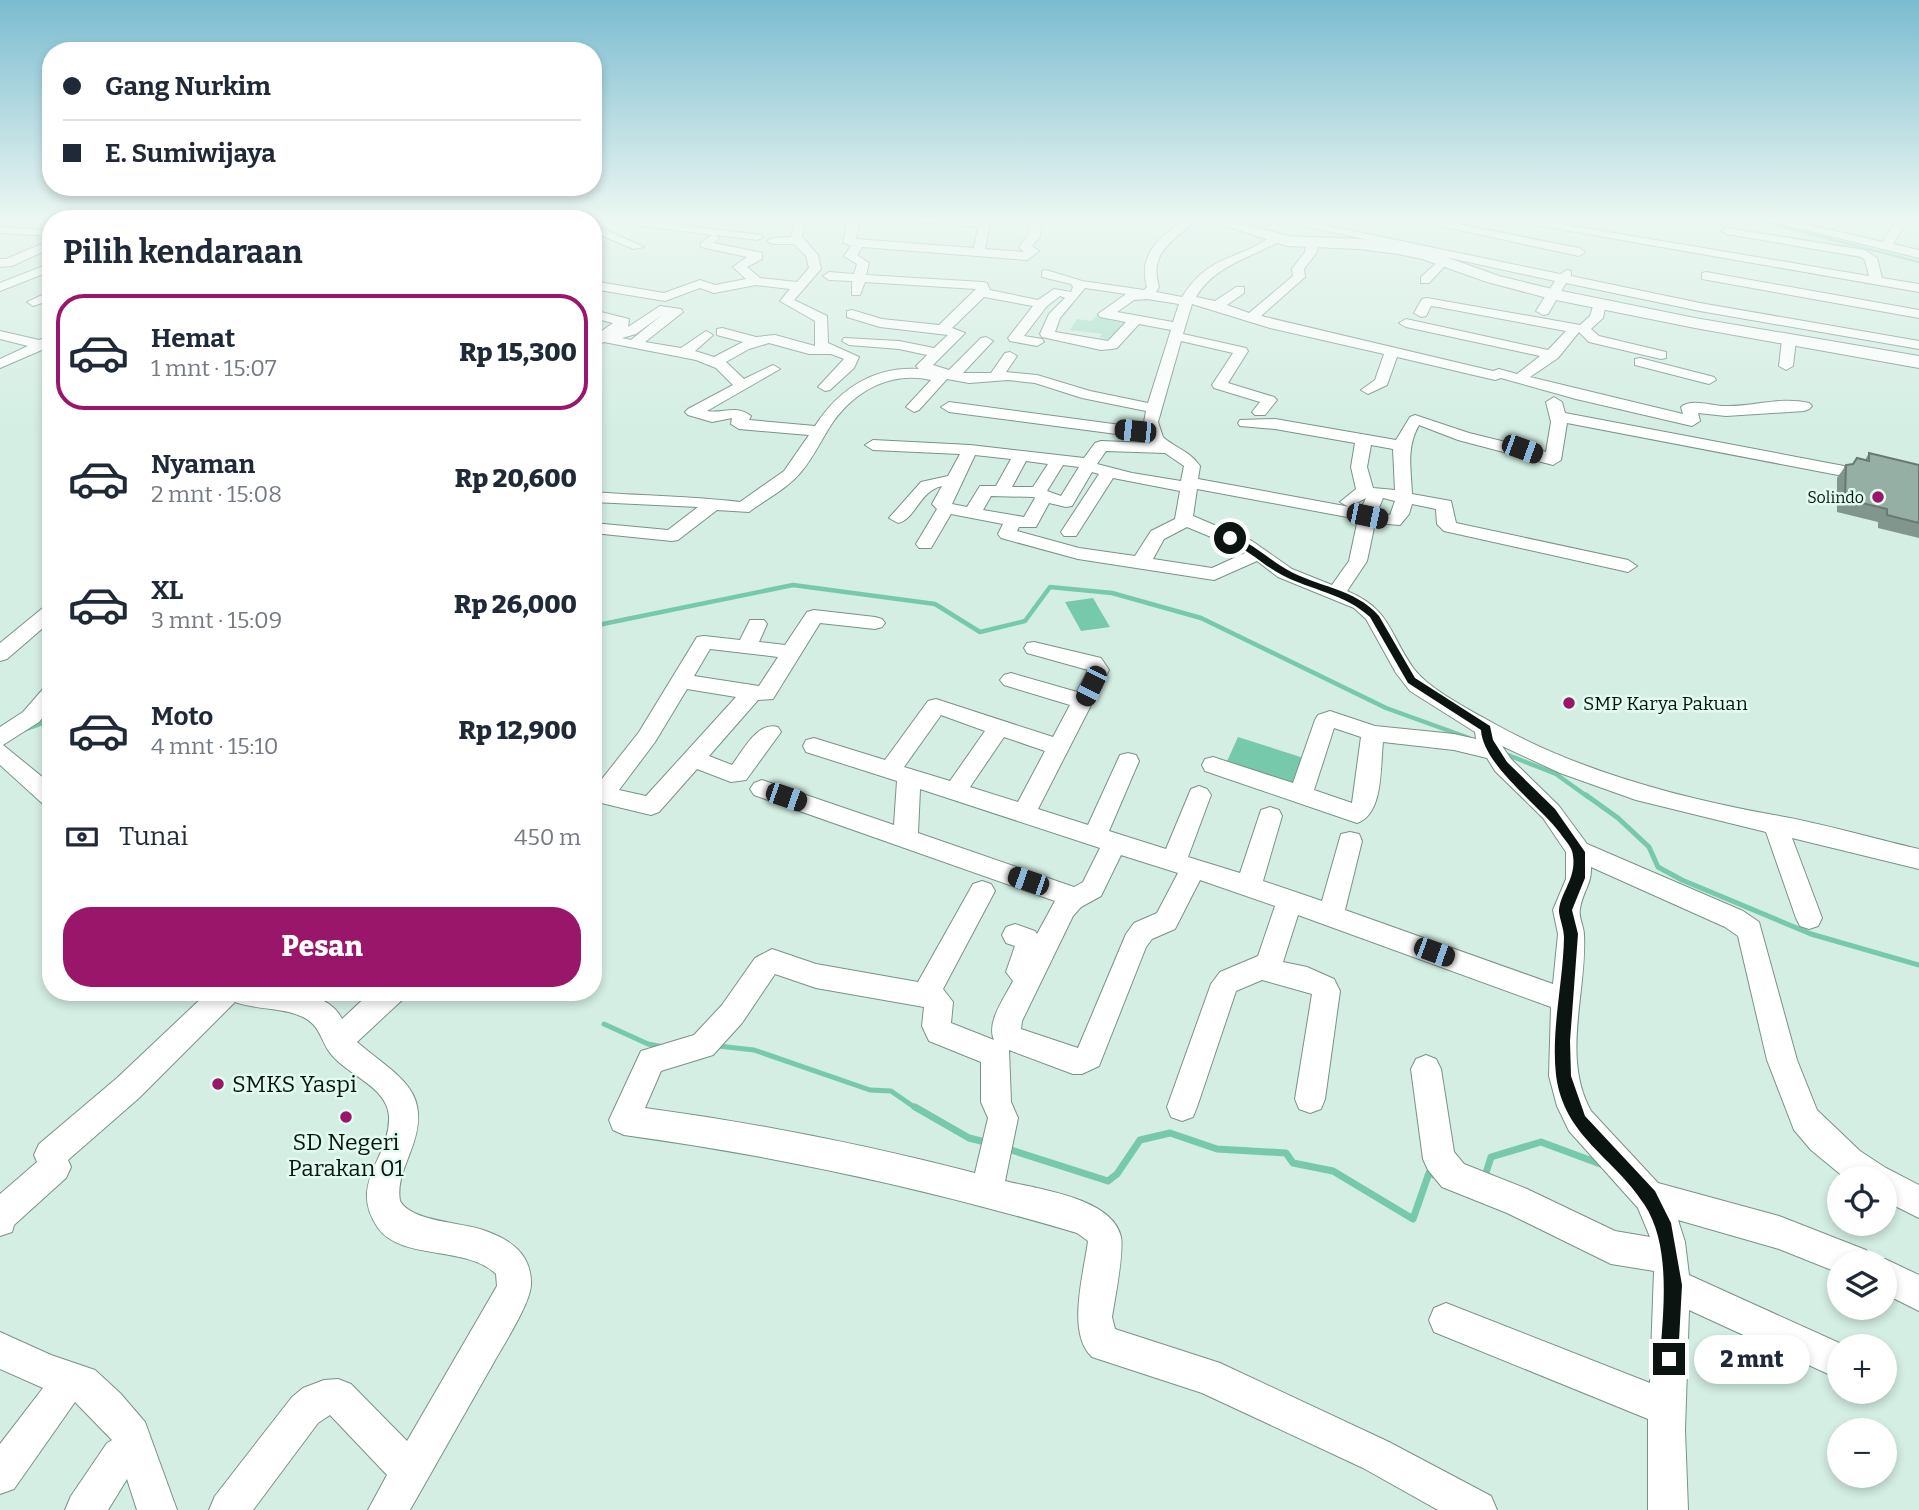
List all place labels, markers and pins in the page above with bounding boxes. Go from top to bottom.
place label: Solindo [1807,488,1864,507]
marker: Solindo [1870,489,1886,505]
place label: SMP Karya Pakuan [1583,692,1748,715]
marker: SMP Karya Pakuan [1561,695,1577,711]
place label: SMKS Yaspi [232,1070,357,1098]
marker: SMKS Yaspi [210,1076,226,1092]
marker: SD Negeri Parakan 01 [338,1109,354,1125]
place label: SD Negeri Parakan 01 [288,1128,405,1182]

